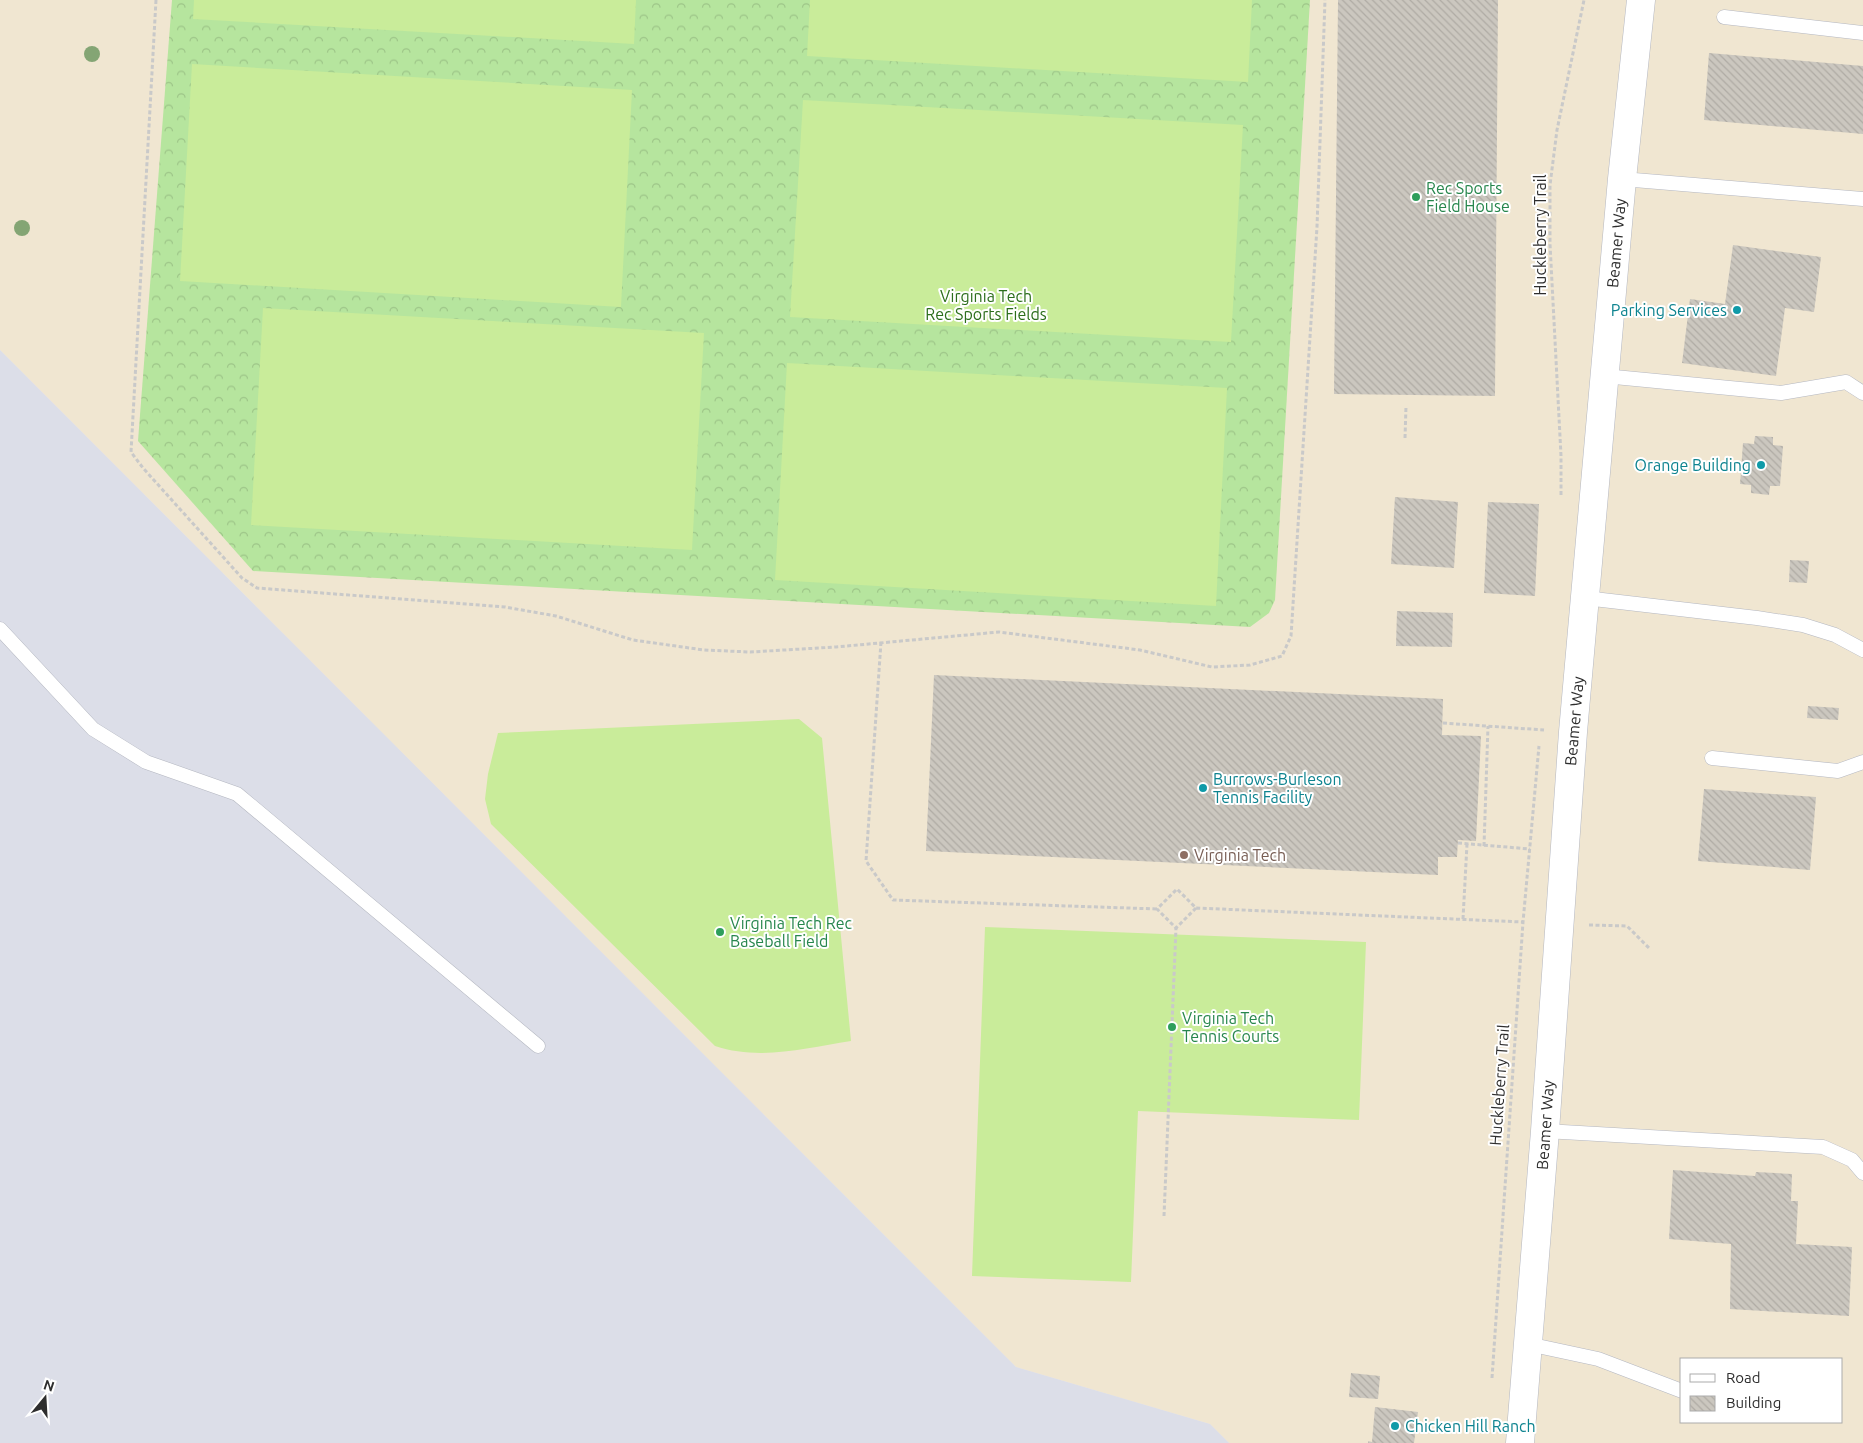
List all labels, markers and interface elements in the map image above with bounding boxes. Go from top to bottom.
street label: Huckleberry Trail [1531,174,1549,296]
place label: Rec Sports Field House [1426,179,1510,215]
marker: Rec Sports Field House [1410,191,1422,203]
street label: Beamer Way [1603,197,1629,289]
park label: Virginia Tech Rec Sports Fields [925,287,1047,323]
place label: Parking Services [1611,301,1727,319]
marker: Parking Services [1731,304,1743,316]
place label: Orange Building [1635,456,1751,474]
marker: Orange Building [1755,459,1767,471]
street label: Beamer Way [1561,675,1587,767]
place label: Burrows-Burleson Tennis Facility [1213,770,1342,806]
marker: Burrows-Burleson Tennis Facility [1197,782,1209,794]
place label: Virginia Tech [1194,846,1286,864]
marker: Virginia Tech [1178,849,1190,861]
place label: Virginia Tech Rec Baseball Field [730,914,853,950]
marker: Virginia Tech Rec Baseball Field [714,926,726,938]
place label: Virginia Tech Tennis Courts [1182,1009,1279,1045]
marker: Virginia Tech Tennis Courts [1166,1021,1178,1033]
street label: Huckleberry Trail [1486,1024,1512,1146]
street label: Beamer Way [1533,1079,1557,1171]
legend [1680,1358,1843,1423]
text: Road [1726,1369,1761,1386]
north arrow [20,1373,70,1423]
text: N [42,1376,56,1395]
text: Building [1726,1394,1781,1411]
place label: Chicken Hill Ranch [1405,1417,1536,1435]
marker: Chicken Hill Ranch [1389,1420,1401,1432]

